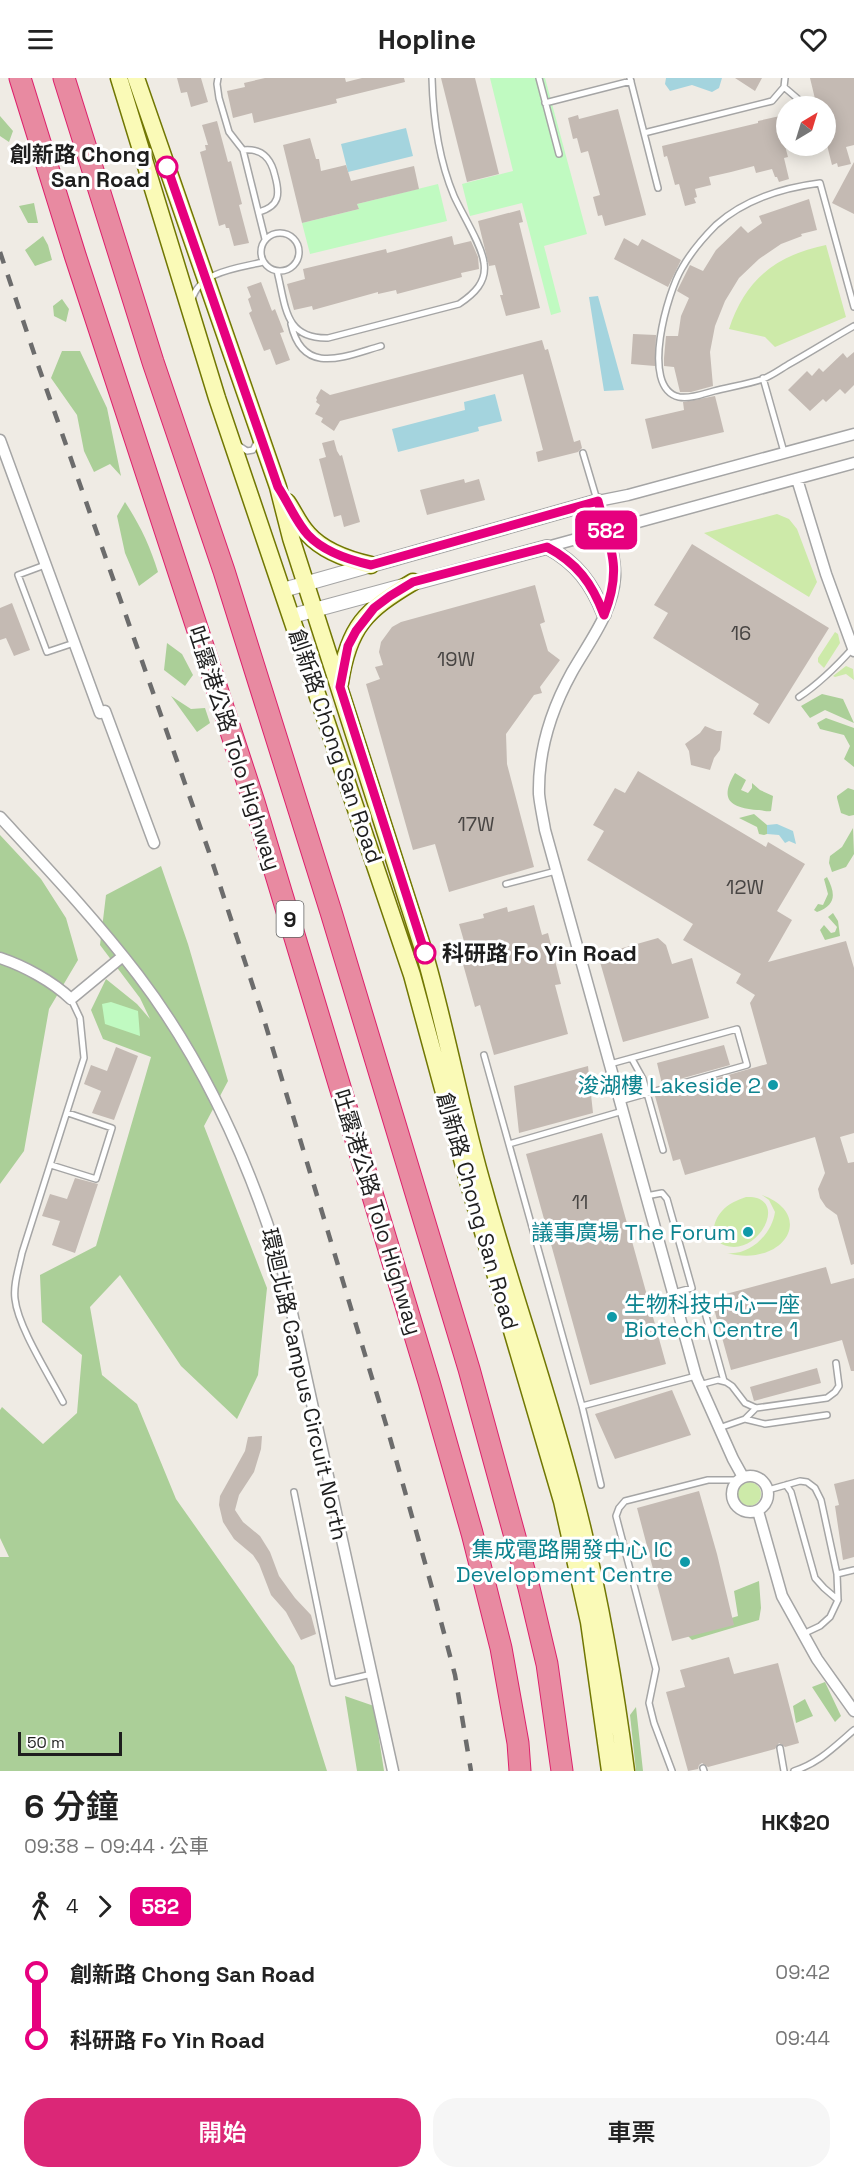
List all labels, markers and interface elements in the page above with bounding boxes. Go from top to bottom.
text: Hopline [378,22,476,57]
icon: menu [24,23,57,56]
icon: heart [797,23,830,56]
north arrow [776,96,836,156]
map controls [776,96,836,156]
place label: 創新路 Chong San Road [10,140,150,193]
marker: 創新路 Chong San Road [156,156,178,178]
line badge: 582 [572,510,640,550]
text: 582 [587,517,625,544]
house number: 16 [731,620,751,646]
street label: 吐露港公路 Tolo Highway [182,622,288,874]
street label: 創新路 Chong San Road [283,625,389,867]
house number: 19W [437,646,475,672]
house number: 17W [457,811,495,837]
house number: 12W [726,874,764,900]
road number: 9 [276,901,304,937]
place label: 科研路 Fo Yin Road [442,939,637,967]
marker: 科研路 Fo Yin Road [414,942,436,964]
place label: 浚湖樓 Lakeside 2 [577,1071,761,1099]
marker: 浚湖樓 Lakeside 2 [766,1078,780,1092]
street label: 吐露港公路 Tolo Highway [327,1086,429,1338]
street label: 創新路 Chong San Road [431,1089,525,1333]
house number: 11 [572,1189,588,1215]
place label: 議事廣場 The Forum [531,1218,736,1246]
street label: 環迴北路 Campus Circuit North [255,1225,355,1543]
marker: 議事廣場 The Forum [741,1225,755,1239]
place label: 生物科技中心一座 Biotech Centre 1 [624,1290,800,1343]
marker: 生物科技中心一座 Biotech Centre 1 [605,1310,619,1324]
place label: 集成電路開發中心 IC Development Centre [456,1535,673,1588]
marker: 集成電路開發中心 IC Development Centre [678,1555,692,1569]
scale bar [18,1729,122,1756]
text: 50 m [27,1732,65,1753]
text: 6 分鐘 [24,1786,119,1828]
text: HK$20 [761,1808,830,1836]
text: 09:38 – 09:44 · 公車 [24,1833,209,1859]
icon: walk [24,1890,57,1923]
icon: forward [88,1890,121,1923]
text: 4 [66,1893,79,1919]
text: 582 [142,1893,179,1920]
text: 09:42 [775,1959,830,1985]
text: 創新路 Chong San Road [70,1960,315,1988]
text: 09:44 [775,2025,830,2051]
text: 科研路 Fo Yin Road [70,2026,265,2054]
button: 開始 [24,2098,421,2167]
button: 車票 [433,2098,830,2167]

